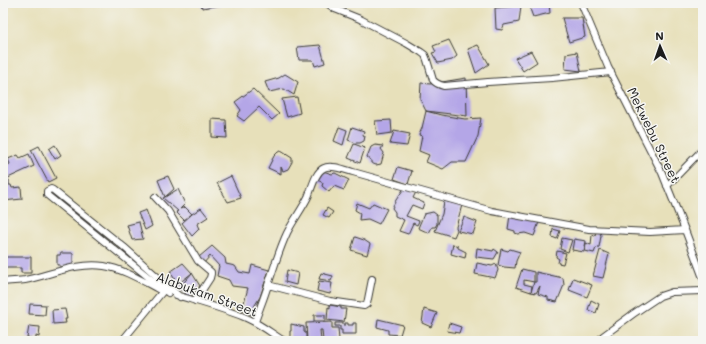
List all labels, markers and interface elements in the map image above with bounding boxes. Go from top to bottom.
north arrow [640,26,680,66]
text: N [655,28,664,43]
street label: Mekwebu Street [624,84,685,186]
street label: Alabukam Street [154,267,260,320]

